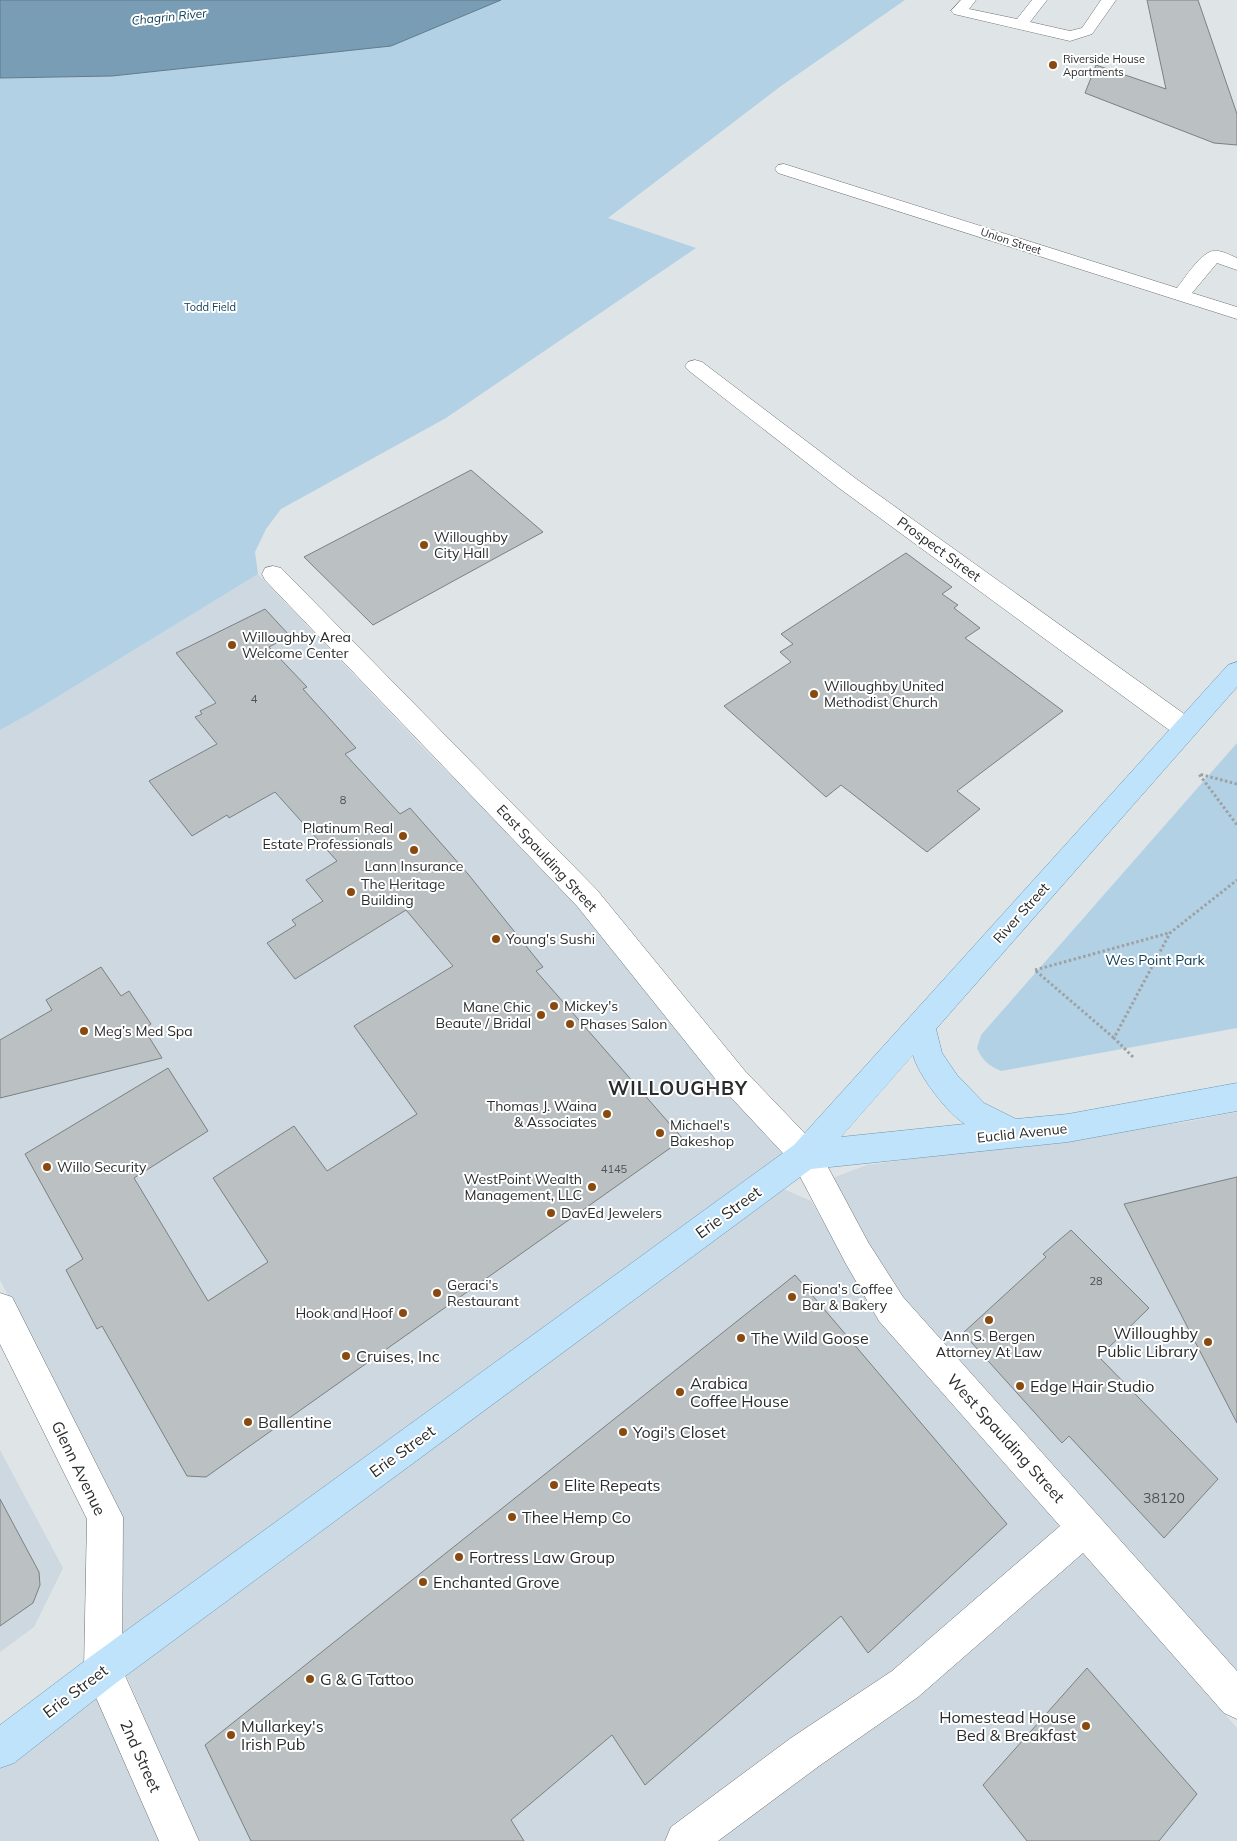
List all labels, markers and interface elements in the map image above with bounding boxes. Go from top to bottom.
water label: Chagrin River [131,5,208,28]
place label: Riverside House Apartments [1063,52,1145,79]
marker: Riverside House Apartments [1047,59,1059,71]
street label: Union Street [979,225,1043,257]
park label: Todd Field [184,300,236,314]
street label: Prospect Street [894,513,984,585]
place label: Willoughby City Hall [434,528,509,562]
marker: Willoughby City Hall [418,539,430,551]
place label: Willoughby Area Welcome Center [242,628,351,662]
marker: Willoughby Area Welcome Center [226,639,238,651]
place label: Willoughby United Methodist Church [824,677,944,711]
marker: Willoughby United Methodist Church [808,688,820,700]
house number: 4 [251,692,258,706]
house number: 8 [340,793,347,807]
street label: East Spaulding Street [493,801,601,915]
place label: Platinum Real Estate Professionals [262,819,393,853]
marker: Platinum Real Estate Professionals [397,830,409,842]
marker: Lann Insurance [408,844,420,856]
place label: Lann Insurance [365,857,463,875]
place label: The Heritage Building [361,875,445,909]
street label: River Street [989,879,1053,947]
marker: The Heritage Building [345,886,357,898]
place label: Young's Sushi [505,930,595,948]
marker: Young's Sushi [490,933,502,945]
park label: Wes Point Park [1105,951,1205,969]
place label: Mickey's [564,997,618,1015]
place label: Mane Chic Beaute / Bridal [436,998,531,1032]
marker: Mickey's [548,1000,560,1012]
marker: Mane Chic Beaute / Bridal [535,1009,547,1021]
place label: Phases Salon [580,1015,668,1033]
marker: Phases Salon [564,1018,576,1030]
place label: Meg’s Med Spa [94,1022,193,1040]
marker: Meg’s Med Spa [78,1025,90,1037]
district label: WILLOUGHBY [608,1076,748,1100]
place label: Thomas J. Waina & Associates [487,1097,597,1131]
marker: Thomas J. Waina & Associates [601,1108,613,1120]
place label: Michael's Bakeshop [670,1116,734,1150]
street label: Euclid Avenue [976,1119,1068,1147]
marker: Michael's Bakeshop [654,1127,666,1139]
place label: Willo Security [57,1158,147,1176]
marker: Willo Security [41,1161,53,1173]
house number: 4145 [601,1162,628,1176]
place label: WestPoint Wealth Management, LLC [464,1170,582,1204]
marker: WestPoint Wealth Management, LLC [586,1181,598,1193]
street label: Erie Street [691,1181,765,1242]
place label: DavEd Jewelers [561,1204,662,1222]
marker: DavEd Jewelers [545,1207,557,1219]
house number: 28 [1089,1274,1103,1288]
place label: Geraci's Restaurant [447,1276,519,1310]
place label: Fiona's Coffee Bar & Bakery [802,1280,893,1314]
marker: Geraci's Restaurant [431,1287,443,1299]
marker: Fiona's Coffee Bar & Bakery [786,1291,798,1303]
place label: Hook and Hoof [295,1304,393,1322]
marker: Hook and Hoof [397,1307,409,1319]
marker: Ann S. Bergen Attorney At Law [983,1314,995,1326]
place label: Willoughby Public Library [1097,1323,1198,1361]
place label: Ann S. Bergen Attorney At Law [936,1327,1042,1361]
place label: The Wild Goose [751,1328,869,1348]
marker: The Wild Goose [735,1332,747,1344]
marker: Willoughby Public Library [1202,1336,1214,1348]
place label: Cruises, Inc [356,1346,440,1366]
marker: Cruises, Inc [340,1350,352,1362]
street label: West Spaulding Street [943,1370,1069,1507]
place label: Arabica Coffee House [690,1373,789,1411]
place label: Edge Hair Studio [1030,1376,1154,1396]
marker: Edge Hair Studio [1014,1380,1026,1392]
marker: Arabica Coffee House [674,1386,686,1398]
place label: Ballentine [258,1412,332,1432]
marker: Ballentine [242,1416,254,1428]
street label: Glenn Avenue [47,1417,111,1519]
street label: Erie Street [365,1420,439,1481]
place label: Yogi's Closet [632,1422,726,1442]
marker: Yogi's Closet [617,1426,629,1438]
place label: Elite Repeats [564,1475,661,1495]
marker: Elite Repeats [548,1479,560,1491]
house number: 38120 [1143,1489,1185,1507]
place label: Thee Hemp Co [522,1507,631,1527]
marker: Thee Hemp Co [506,1511,518,1523]
place label: Fortress Law Group [469,1547,615,1567]
marker: Fortress Law Group [453,1551,465,1563]
place label: Enchanted Grove [433,1572,560,1592]
marker: Enchanted Grove [417,1576,429,1588]
street label: Erie Street [39,1660,112,1722]
place label: G & G Tattoo [320,1669,414,1689]
marker: G & G Tattoo [304,1673,316,1685]
place label: Homestead House Bed & Breakfast [939,1707,1076,1745]
place label: Mullarkey's Irish Pub [241,1716,324,1754]
street label: 2nd Street [116,1717,166,1796]
marker: Homestead House Bed & Breakfast [1080,1720,1092,1732]
marker: Mullarkey's Irish Pub [225,1729,237,1741]

